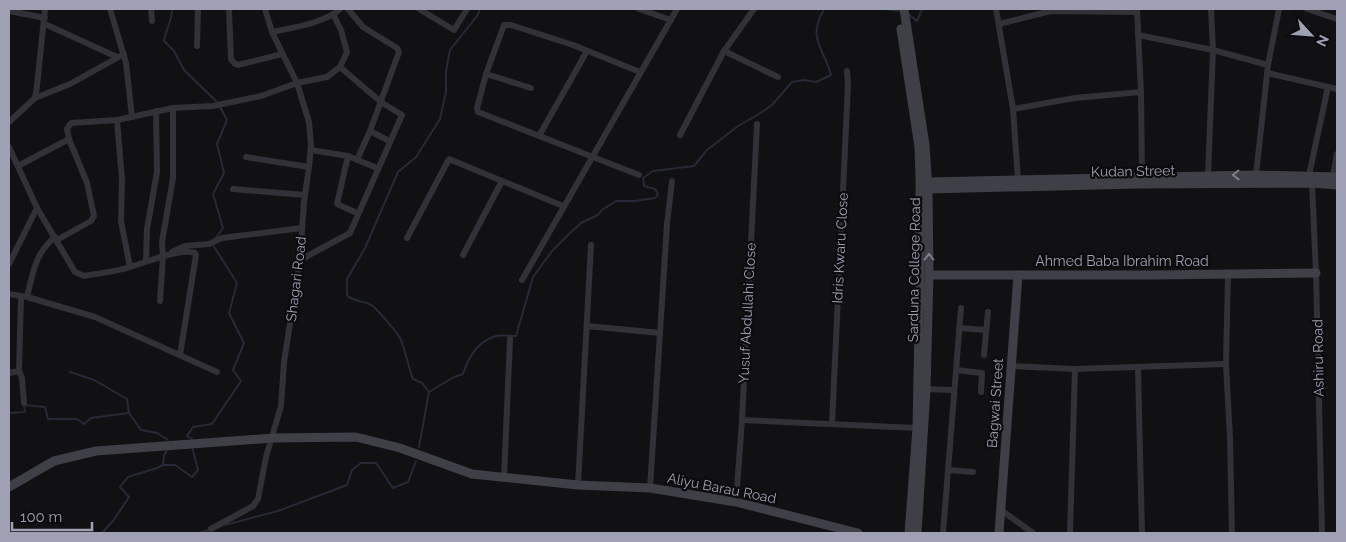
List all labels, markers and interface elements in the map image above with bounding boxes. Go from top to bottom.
north arrow [1286,10,1336,60]
text: N [1313,32,1332,49]
street label: Kudan Street [1091,162,1175,180]
one-way arrow [1232,170,1240,181]
street label: Idris Kwaru Close [829,192,851,304]
street label: Sarduna College Road [905,197,923,343]
street label: Shagari Road [283,235,309,323]
street label: Yusuf Abdullahi Close [735,242,759,384]
one-way arrow [924,253,934,261]
street label: Ahmed Baba Ibrahim Road [1035,253,1209,269]
street label: Ashiru Road [1309,319,1327,397]
street label: Bagwai Street [984,357,1006,448]
street label: Aliyu Barau Road [666,470,778,506]
scale bar [12,500,92,532]
text: 100 m [20,508,62,526]

